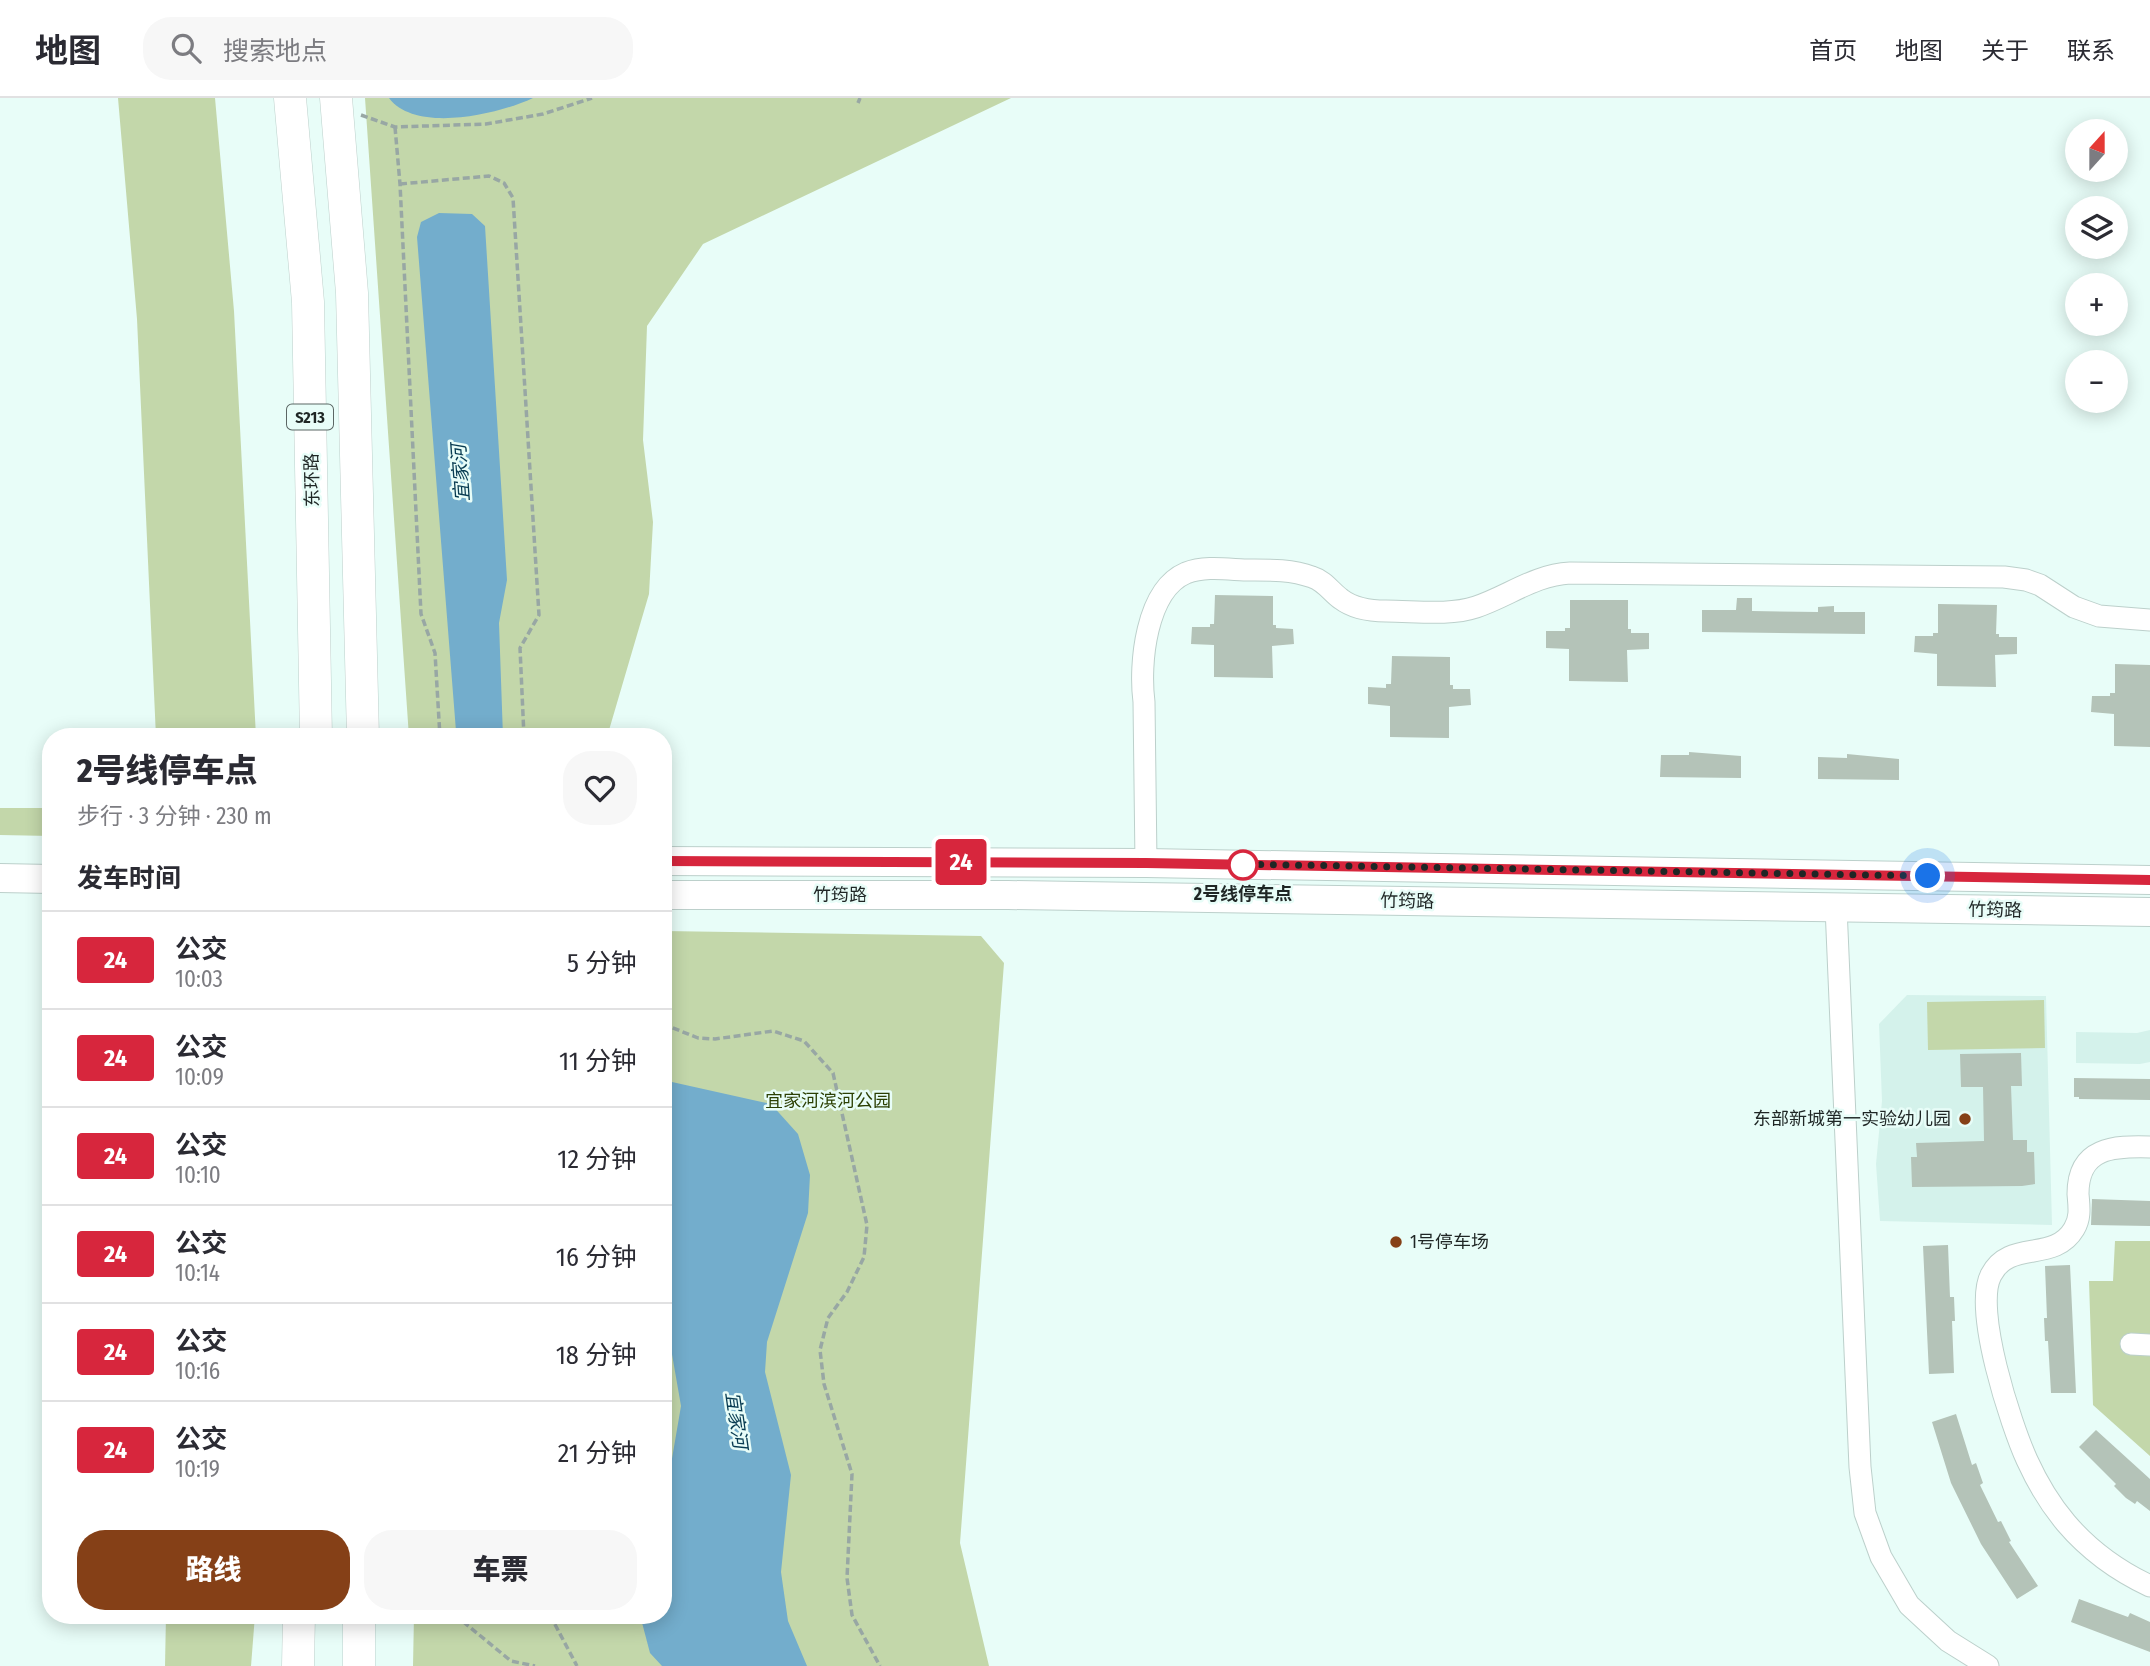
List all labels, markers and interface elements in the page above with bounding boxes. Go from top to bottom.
search box [143,17,633,80]
icon: search [167,29,205,67]
text: 地图 [35,31,101,71]
text: 搜索地点 [223,36,327,67]
text: 首页 [1809,37,1857,65]
text: 地图 [1895,37,1943,65]
text: 关于 [1981,37,2029,65]
text: 联系 [2067,37,2115,65]
north arrow [2065,119,2128,182]
map controls [2065,119,2128,413]
button: layers [2065,196,2128,259]
button: + [2065,273,2128,336]
button: − [2065,350,2128,413]
road number: S213 [287,404,333,430]
water label: 宜家河 [447,440,474,502]
street label: 东环路 [301,453,323,507]
text: 2号线停车点 [77,751,258,791]
button: heart [563,751,637,825]
text: 步行 · 3 分钟 · 230 m [77,802,272,830]
line badge: 24 [930,839,992,885]
text: 24 [950,848,972,876]
marker: 2号线停车点 [1228,850,1258,880]
your location [1910,858,1945,893]
text: 发车时间 [77,863,181,894]
place label: 2号线停车点 [1193,883,1292,905]
street label: 竹筠路 [813,884,867,906]
street label: 竹筠路 [1380,890,1434,912]
street label: 竹筠路 [1968,899,2022,921]
text: 公交 [175,934,227,965]
text: 24 [104,946,127,974]
text: 5 分钟 [567,948,637,979]
text: 10:03 [175,965,223,993]
text: 公交 [175,1032,227,1063]
text: 24 [104,1044,127,1072]
text: 11 分钟 [559,1046,637,1077]
text: 10:09 [175,1063,224,1091]
park label: 宜家河滨河公园 [765,1090,891,1112]
place label: 东部新城第一实验幼儿园 [1753,1108,1951,1130]
marker: 东部新城第一实验幼儿园 [1957,1111,1973,1127]
text: 公交 [175,1130,227,1161]
text: 24 [104,1142,127,1170]
text: 12 分钟 [557,1144,637,1175]
text: 10:10 [175,1161,221,1189]
text: 公交 [175,1228,227,1259]
place label: 1号停车场 [1410,1231,1489,1253]
marker: 1号停车场 [1388,1234,1404,1250]
text: 24 [104,1240,127,1268]
text: 16 分钟 [556,1242,637,1273]
text: 10:14 [175,1259,220,1287]
text: 公交 [175,1326,227,1357]
text: 24 [104,1338,127,1366]
text: 18 分钟 [556,1340,637,1371]
text: 10:16 [175,1357,220,1385]
water label: 宜家河 [721,1390,752,1454]
text: 公交 [175,1424,227,1455]
text: 24 [104,1436,127,1464]
text: 21 分钟 [558,1438,637,1469]
text: 10:19 [175,1455,220,1483]
button: 路线 [77,1530,350,1610]
button: 车票 [364,1530,637,1610]

